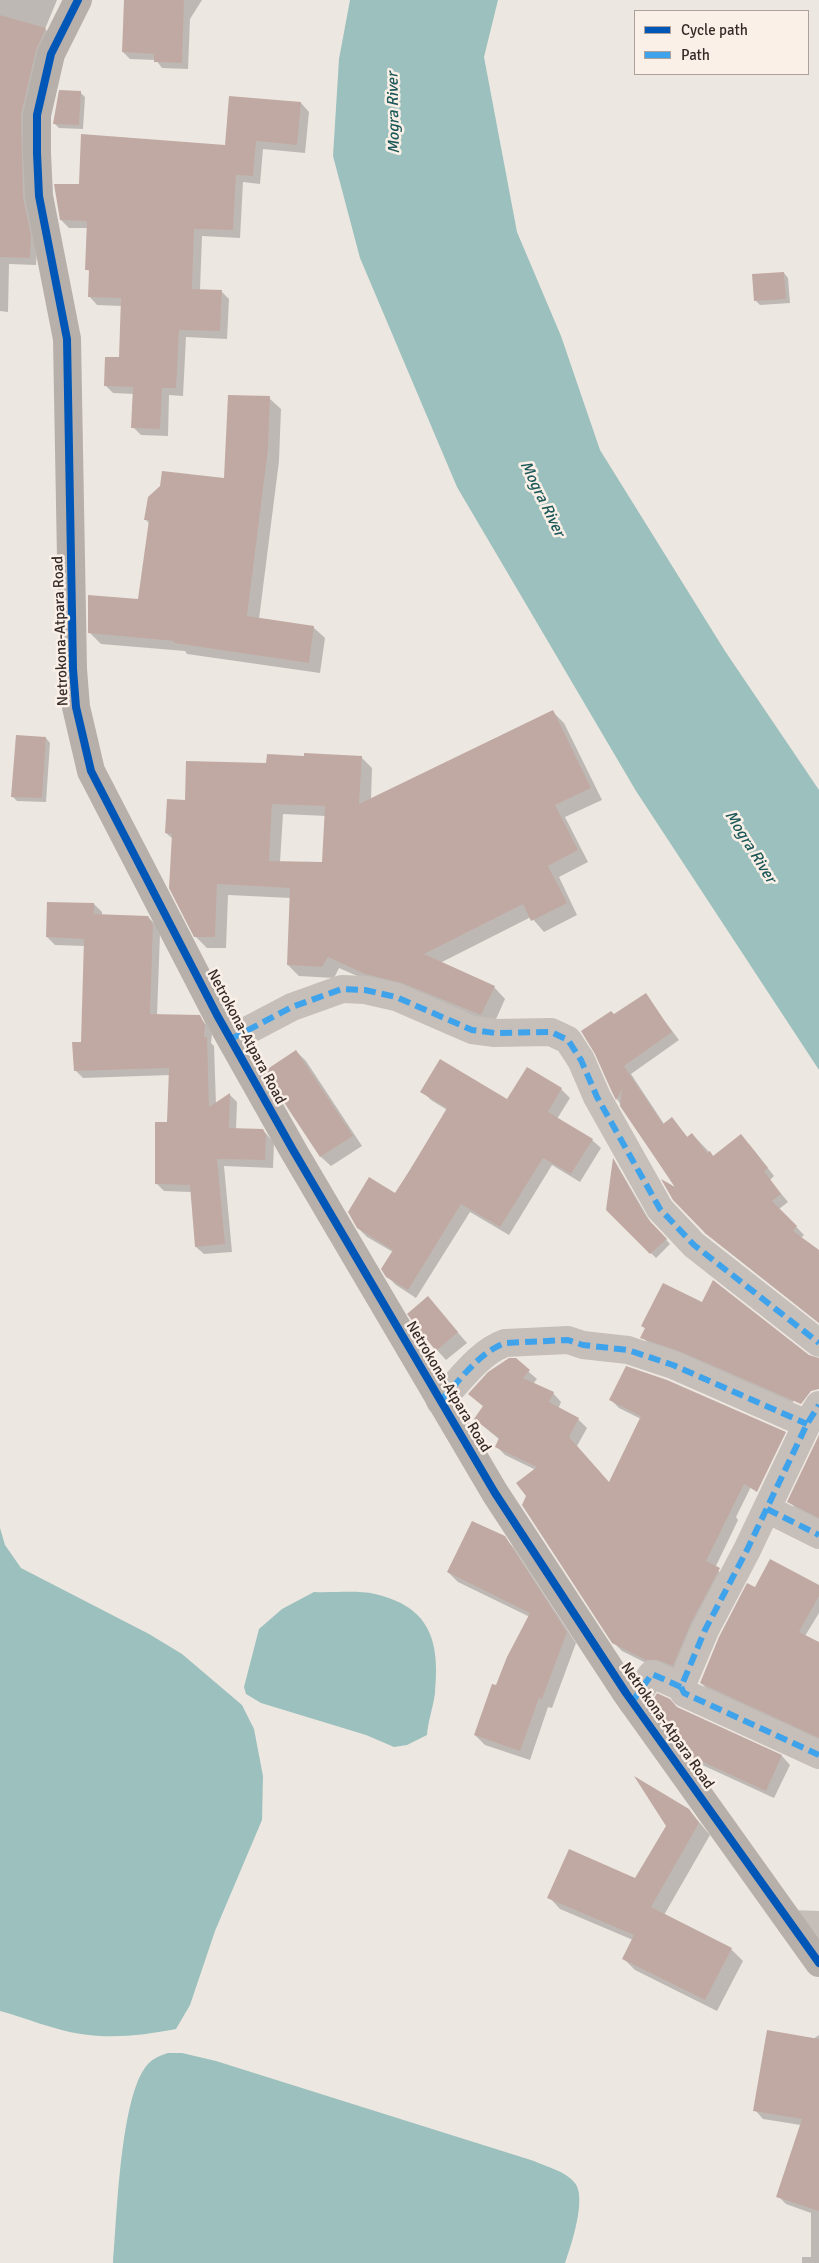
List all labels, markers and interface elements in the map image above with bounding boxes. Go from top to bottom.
legend [634,10,809,75]
text: Cycle path [681,21,748,39]
text: Path [681,46,710,64]
water label: Mogra River [384,72,404,154]
water label: Mogra River [515,458,569,540]
street label: Netrokona-Atpara Road [49,556,73,706]
water label: Mogra River [720,807,780,887]
street label: Netrokona-Atpara Road [203,966,289,1108]
street label: Netrokona-Atpara Road [402,1318,494,1456]
street label: Netrokona-Atpara Road [617,1659,717,1793]

